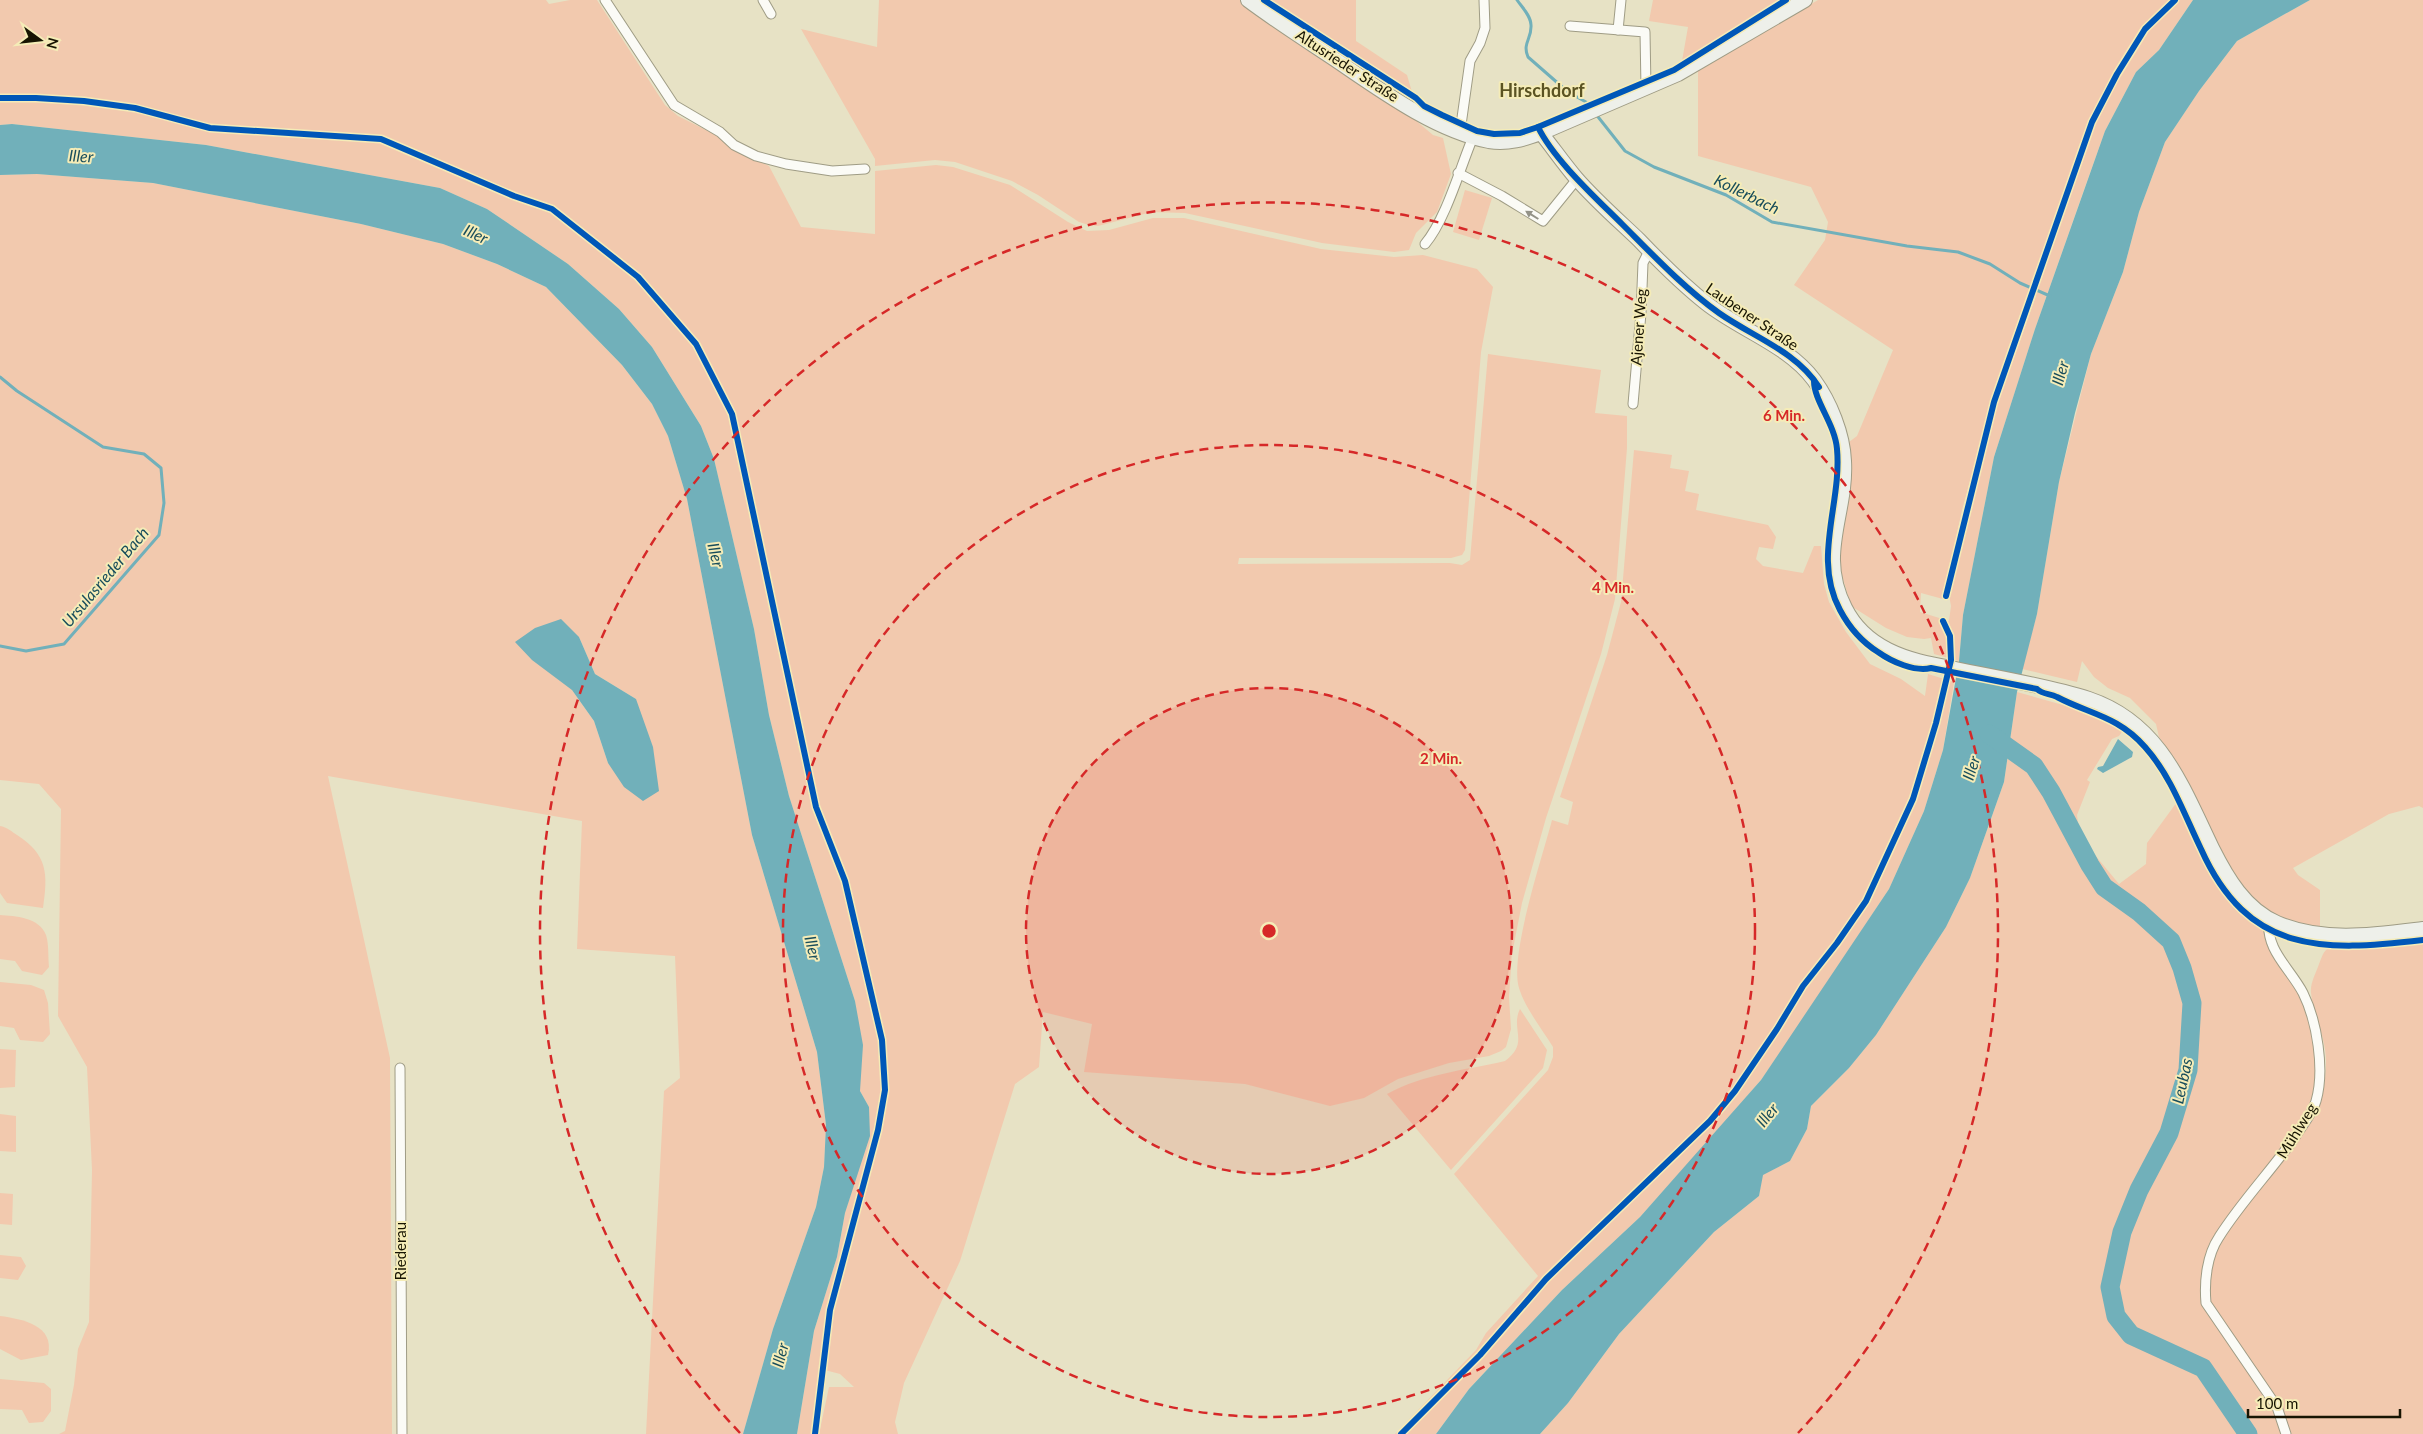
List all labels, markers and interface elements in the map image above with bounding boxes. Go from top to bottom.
north arrow [15,15,65,65]
street label: Altusrieder Straße [1293,25,1402,105]
text: N [43,36,63,51]
district label: Hirschdorf [1499,79,1585,101]
water label: Iller [68,145,94,166]
water label: Kollerbach [1711,170,1783,217]
one-way arrow [1526,210,1539,219]
water label: Iller [461,220,492,248]
street label: Laubener Straße [1703,279,1802,354]
street label: Ajener Weg [1626,288,1650,366]
water label: Iller [2047,358,2072,387]
text: 6 Min. [1763,406,1805,424]
water label: Ursulasrieder Bach [57,523,152,630]
water label: Iller [704,541,729,570]
text: 4 Min. [1592,578,1634,596]
text: 2 Min. [1420,749,1462,767]
water label: Iller [1958,753,1984,782]
centre of rings [1260,922,1278,940]
water label: Iller [801,934,826,963]
water label: Leubas [2167,1056,2196,1105]
water label: Iller [1752,1099,1782,1130]
street label: Mühlweg [2272,1099,2320,1161]
street label: Riederau [391,1222,409,1280]
water label: Iller [767,1340,792,1369]
scale bar [2248,1386,2400,1418]
text: 100 m [2256,1394,2298,1412]

